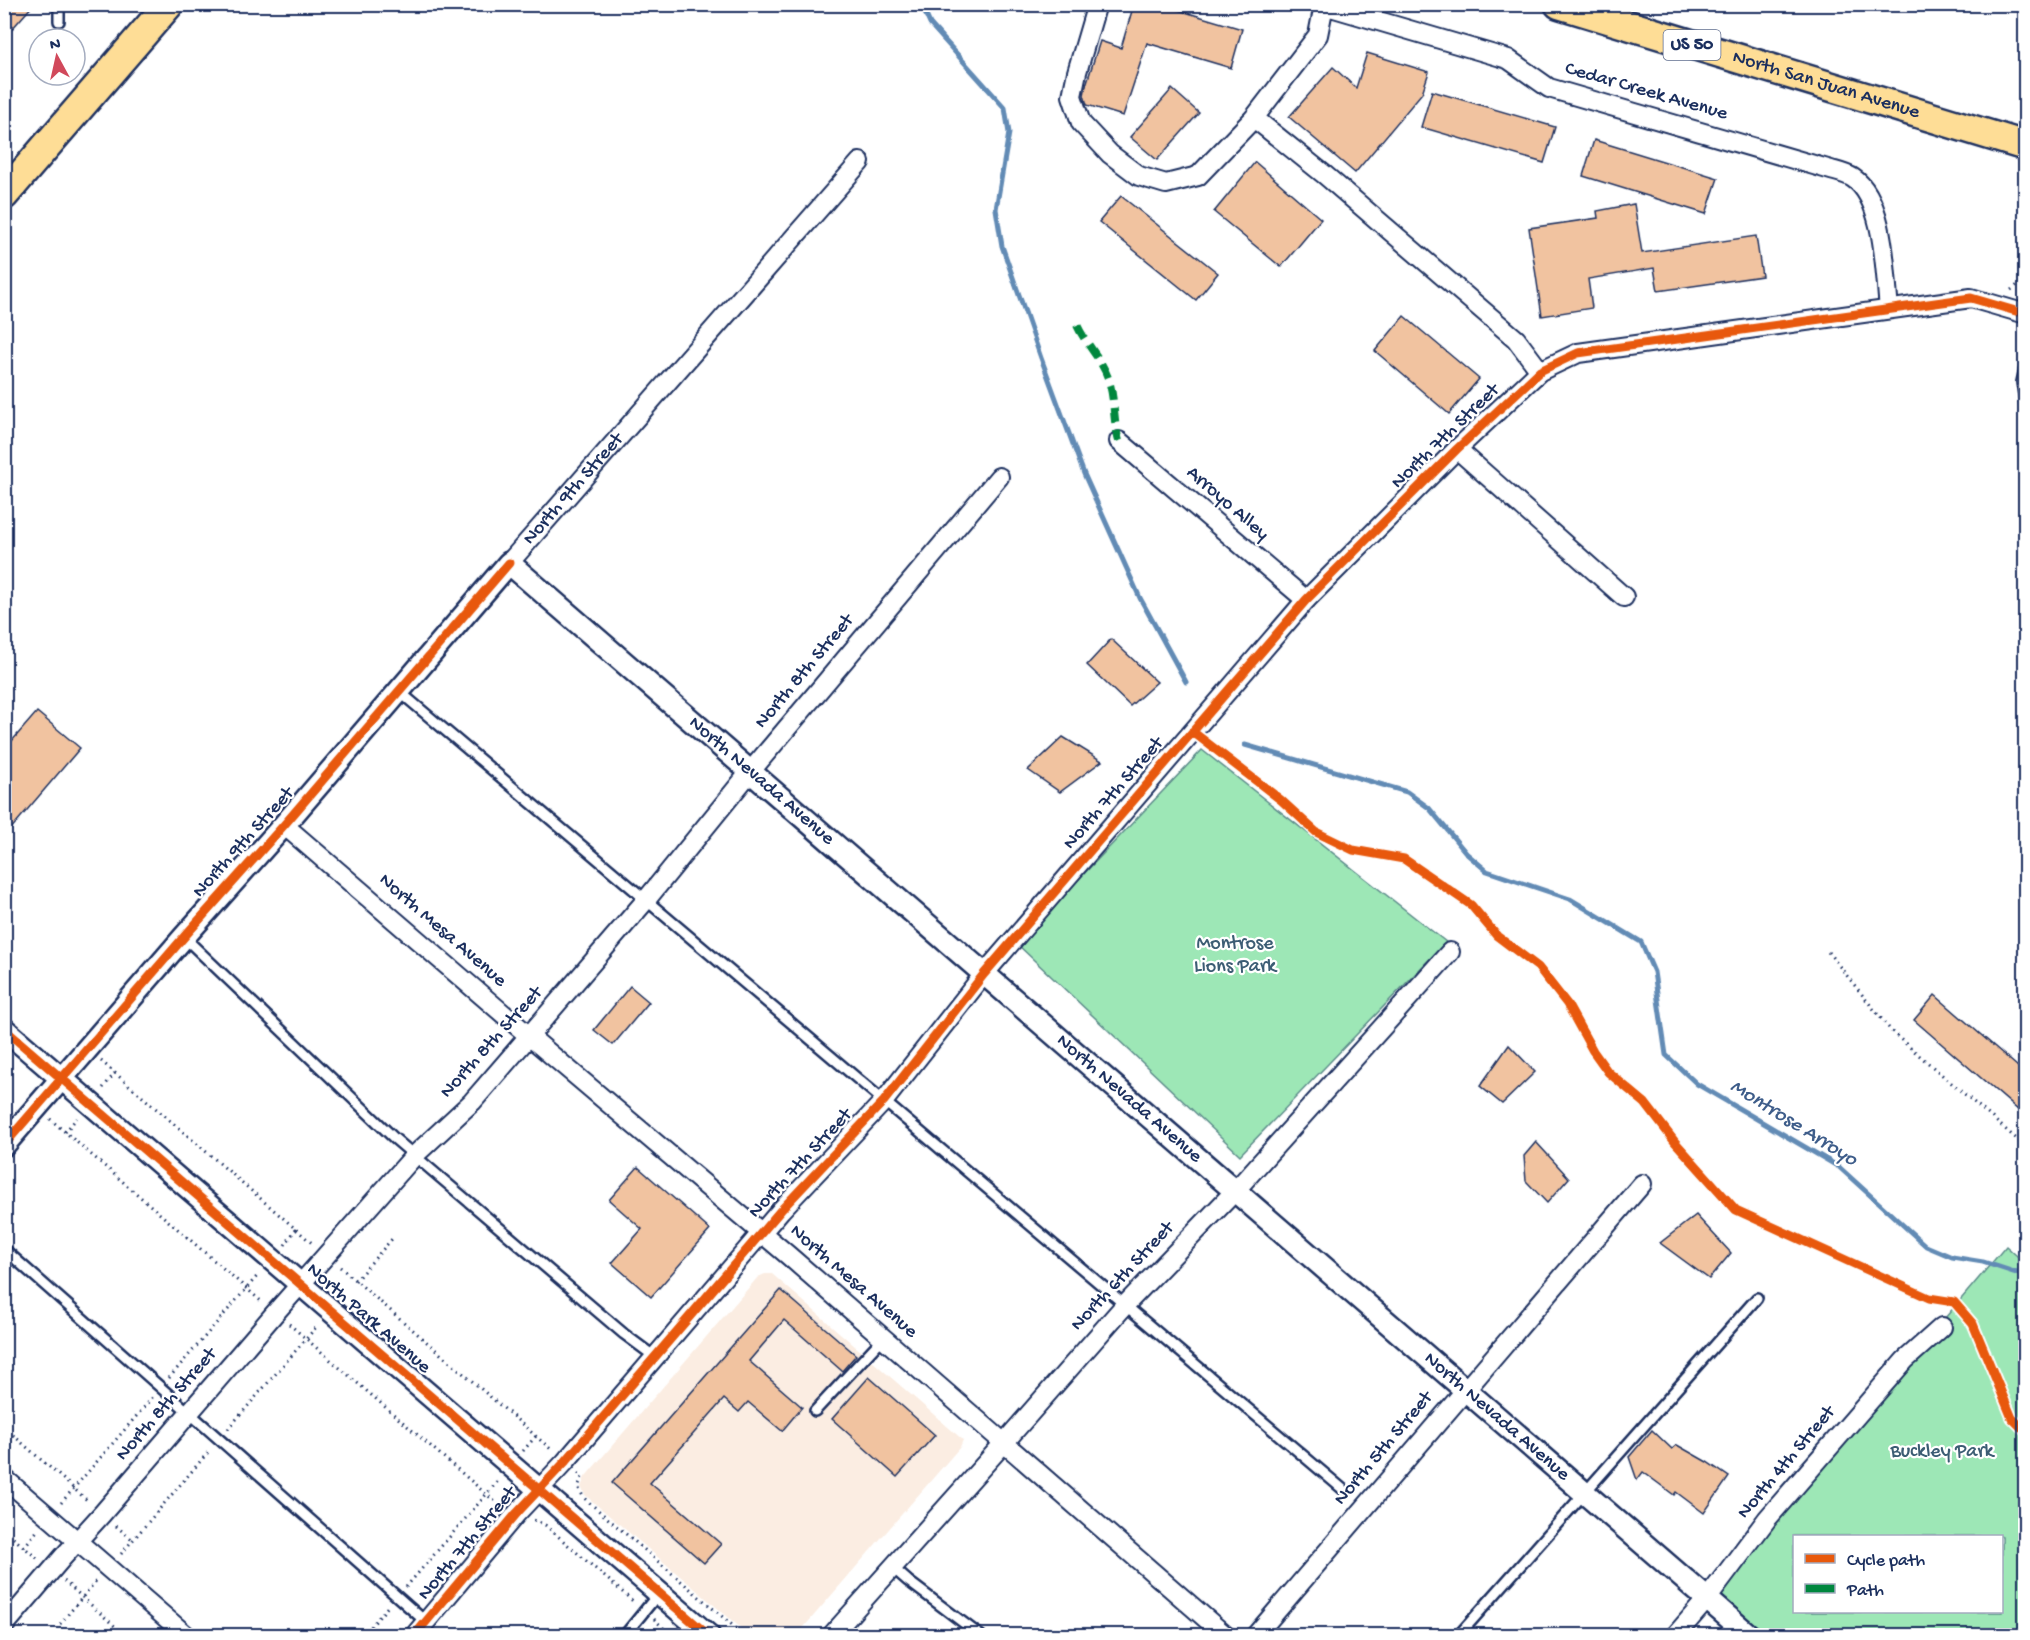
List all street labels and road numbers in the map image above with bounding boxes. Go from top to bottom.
road number: US 50 [1664,30,1720,60]
street label: North San Juan Avenue [1730,46,1923,125]
street label: Cedar Creek Avenue [1562,58,1731,126]
street label: North 7th Street [1387,378,1506,494]
street label: North 9th Street [518,427,630,550]
street label: Arroyo Alley [1181,462,1273,546]
street label: North 8th Street [751,609,861,734]
street label: North Nevada Avenue [684,712,839,851]
street label: North 7th Street [1059,732,1170,855]
street label: North 9th Street [188,781,301,903]
street label: North Mesa Avenue [373,869,511,993]
street label: North 8th Street [436,981,549,1103]
street label: North Nevada Avenue [1051,1030,1207,1169]
street label: North 7th Street [744,1103,859,1224]
street label: North 6th Street [1066,1216,1181,1337]
street label: North Mesa Avenue [784,1220,922,1344]
street label: North Park Avenue [301,1259,435,1380]
street label: North 8th Street [112,1342,223,1466]
street label: North Nevada Avenue [1419,1348,1575,1487]
street label: North 5th Street [1330,1386,1440,1511]
street label: North 4th Street [1733,1400,1842,1524]
street label: North 7th Street [414,1481,523,1606]

